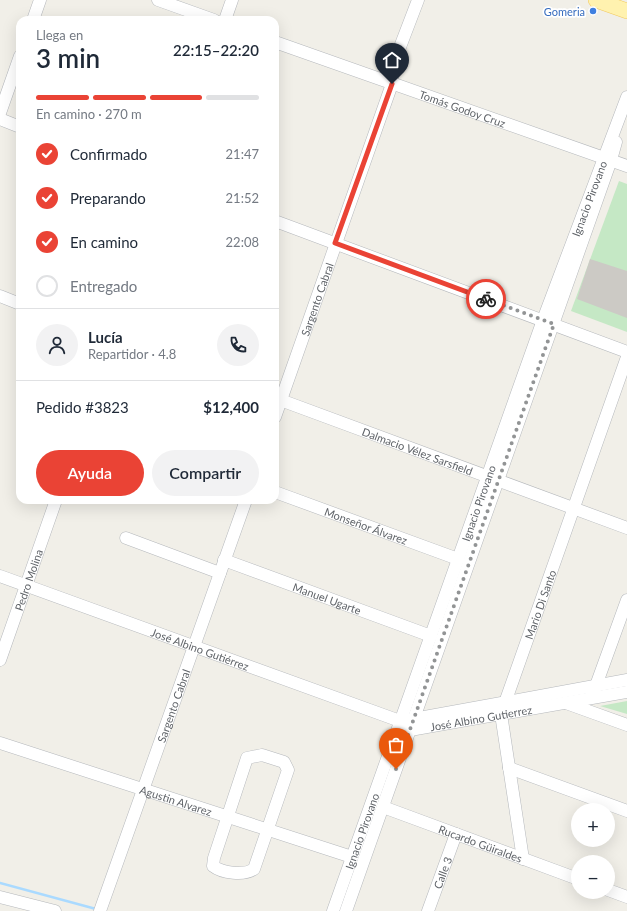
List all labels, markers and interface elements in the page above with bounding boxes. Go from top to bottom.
place label: Gomeria [544,5,585,18]
marker: Gomeria [588,6,598,16]
text: Llega en [36,27,83,43]
text: 22:15–22:20 [173,41,259,59]
text: 3 min [36,42,100,74]
pin [375,43,409,84]
icon: home [381,49,403,71]
street label: Tomás Godoy Cruz [418,87,508,129]
text: En camino · 270 m [36,106,142,122]
icon: check [36,143,58,165]
text: Confirmado [70,145,147,163]
text: 21:47 [226,146,259,162]
street label: Ignacio Pirovano [569,159,609,238]
icon: check [36,187,58,209]
text: Preparando [70,189,146,207]
text: 21:52 [226,190,259,206]
icon: check [36,231,58,253]
text: En camino [70,233,138,251]
text: 22:08 [226,234,259,250]
street label: Sargento Cabral [298,261,335,337]
text: Entregado [70,277,137,295]
courier [466,279,506,319]
icon: bike [475,288,497,310]
button: person [36,324,78,366]
button: phone [217,324,259,366]
text: Lucía [88,328,123,346]
text: Repartidor · 4.8 [88,346,176,362]
text: Pedido #3823 [36,398,129,416]
text: $12,400 [203,398,259,416]
street label: Dalmacio Vélez Sarsfield [360,424,475,477]
button: Ayuda [36,450,144,496]
button: Compartir [152,450,259,496]
street label: Ignacio Pirovano [459,463,497,543]
street label: Monseñor Álvarez [323,504,409,546]
street label: Pedro Molina [11,547,45,612]
street label: Mario Di Santo [522,568,558,641]
street label: Manuel Ugarte [291,579,363,616]
street label: José Albino Gutiérrez [150,625,251,672]
street label: Sargento Cabral [154,667,192,744]
street label: José Albino Gutierrez [429,702,533,733]
pin [379,728,413,769]
icon: bag [385,734,407,756]
street label: Agustin Alvarez [138,782,214,818]
street label: Ignacio Pirovano [342,791,381,871]
map controls [571,803,615,899]
button: + [571,803,615,847]
street label: Rucardo Güiraldes [437,822,524,864]
street label: Calle 3 [430,855,454,890]
button: − [571,855,615,899]

